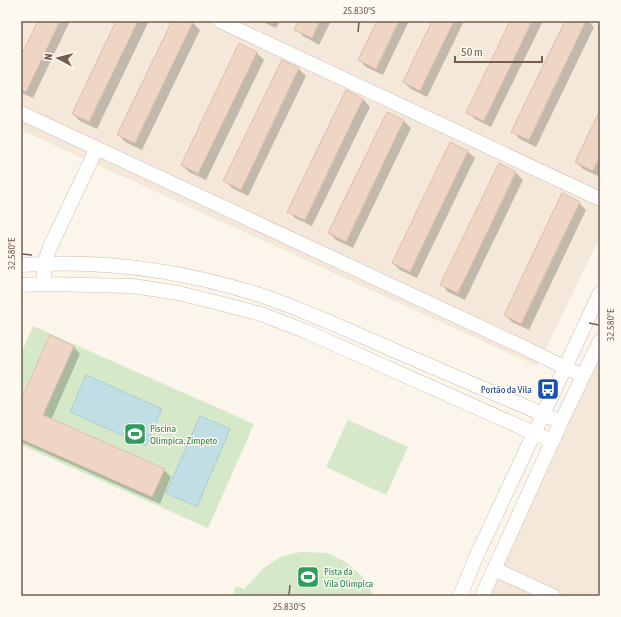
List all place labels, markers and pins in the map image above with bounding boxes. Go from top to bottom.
bus stop icon: Portão da Vila [535,376,561,402]
place label: Portão da Vila [481,384,532,395]
sports icon: Piscina Olimpíca, Zimpeto [122,421,148,447]
place label: Piscina Olimpíca, Zimpeto [150,423,218,446]
sports icon: Pista da Vila Olimpíca [295,564,321,590]
place label: Pista da Vila Olimpíca [324,566,374,589]

